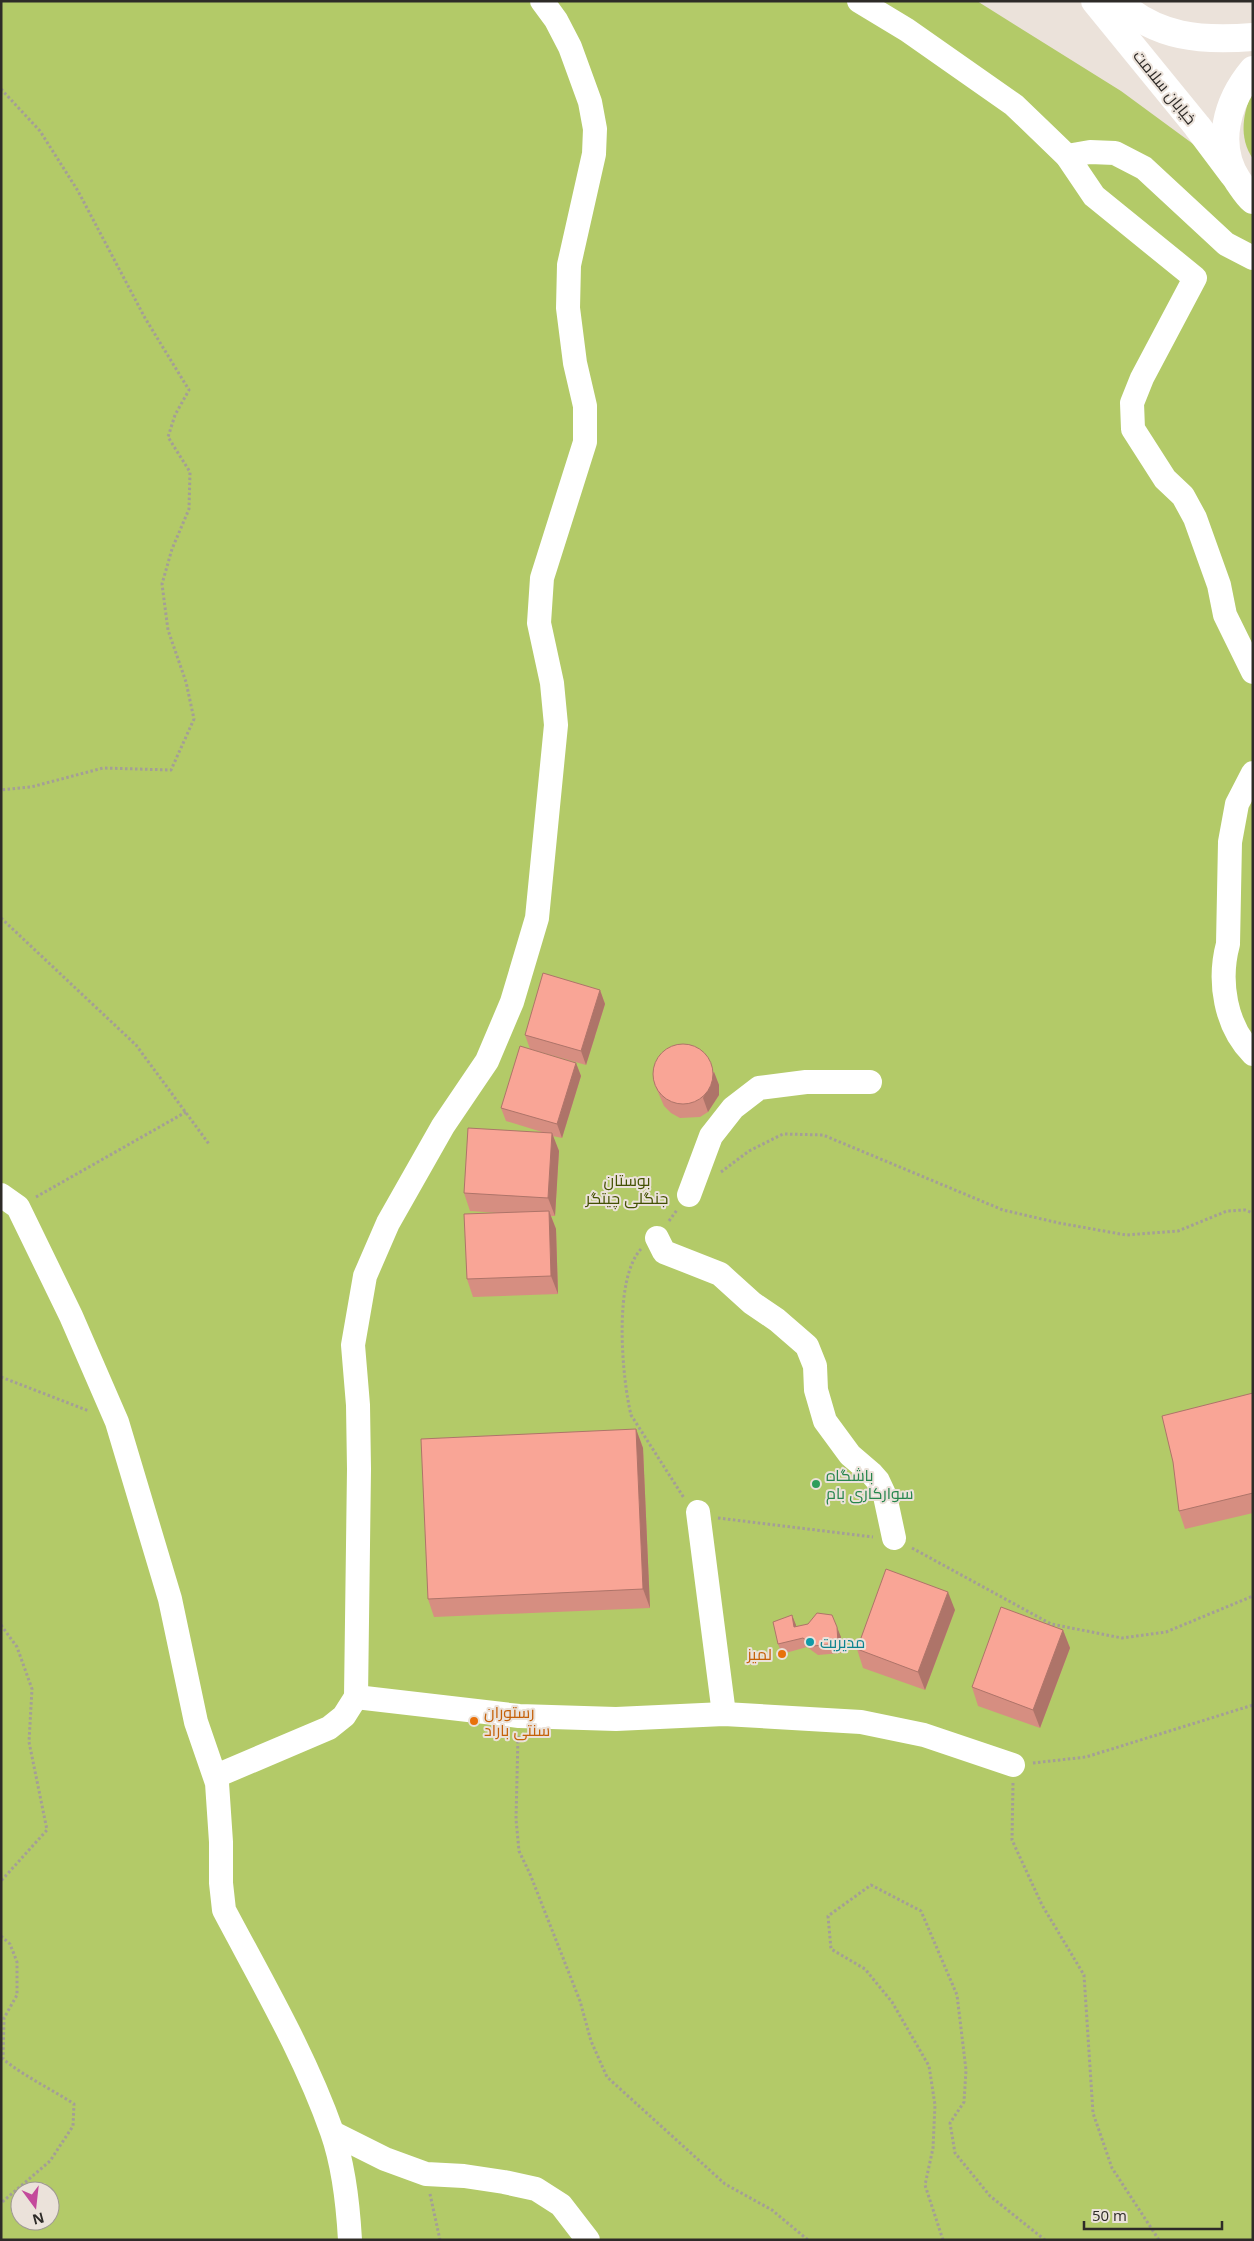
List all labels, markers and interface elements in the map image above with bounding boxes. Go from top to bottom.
street label: خیابان سلامت [1128,45,1202,129]
park label: بوستان جنگلی چیتگر [585,1169,668,1210]
place label: باشگاه سوارکاری بام [826,1464,913,1505]
marker: باشگاه سوارکاری بام [810,1478,822,1490]
place label: مدیریت [820,1631,865,1653]
marker: مدیریت [804,1636,816,1648]
place label: لمیز [746,1643,772,1665]
marker: لمیز [776,1648,788,1660]
place label: رستوران سنتی باراد [484,1701,550,1741]
marker: رستوران سنتی باراد [468,1715,480,1727]
north arrow [10,2181,60,2231]
scale bar [1084,2198,1222,2230]
text: 50 m [1092,2205,1127,2225]
text: N [31,2208,46,2230]

